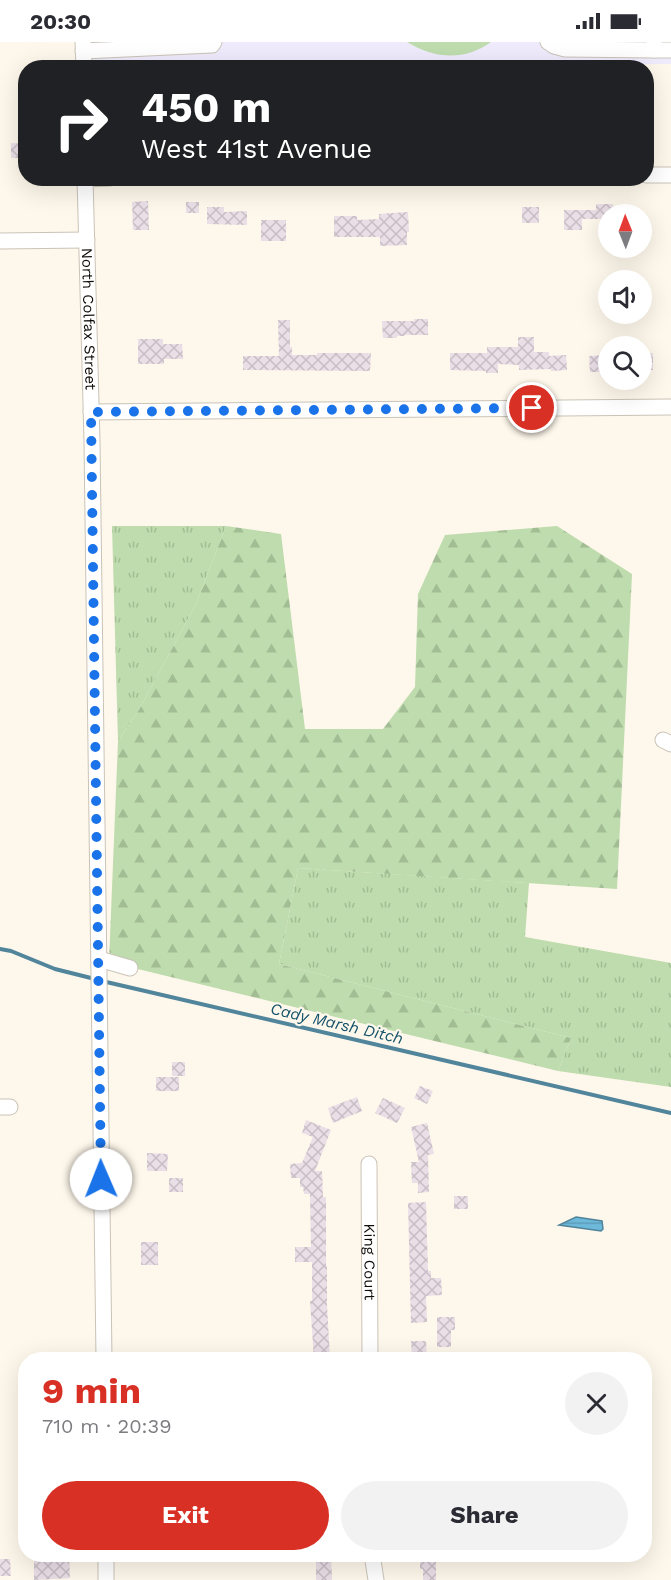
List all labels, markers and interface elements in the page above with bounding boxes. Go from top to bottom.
text: 20:30 [30,9,91,34]
text: 450 m [141,83,271,132]
icon: right [42,84,120,162]
text: West 41st Avenue [141,133,372,165]
north arrow [598,204,652,258]
map controls [598,204,652,390]
street label: North Colfax Street [78,248,100,391]
button: sound [598,270,652,324]
button: search [598,336,652,390]
pin [506,382,557,433]
icon: arrive [515,391,548,424]
water label: Cady Marsh Ditch [269,999,405,1048]
position arrow [69,1147,133,1211]
street label: King Court [360,1224,379,1301]
text: 9 min [42,1370,141,1412]
button: close [565,1372,628,1435]
text: 710 m · 20:39 [42,1414,172,1438]
button: Exit [42,1481,329,1550]
button: Share [341,1481,628,1550]

